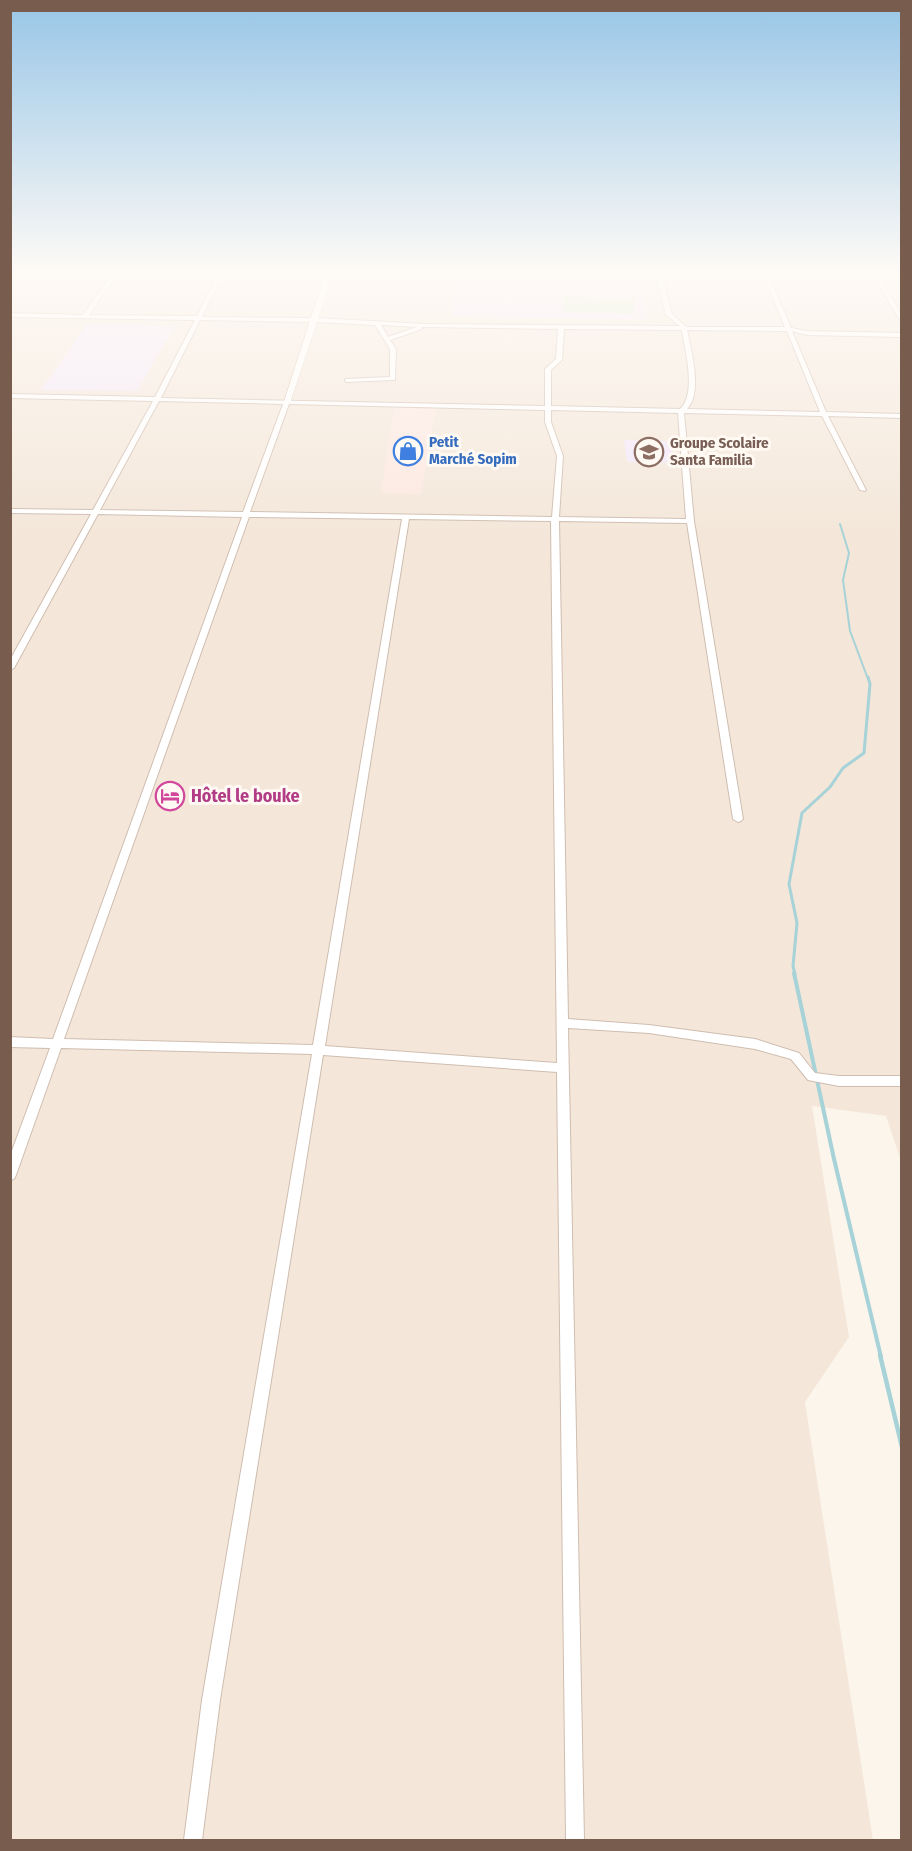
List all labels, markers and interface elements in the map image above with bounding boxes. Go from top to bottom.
place label: Petit Marché Sopim [429,433,517,468]
place label: Groupe Scolaire Santa Familia [670,434,769,469]
shop icon: Petit Marché Sopim [392,435,424,467]
school or university icon: Groupe Scolaire Santa Familia [633,436,665,468]
hotel icon: Hôtel le bouke [154,780,186,812]
place label: Hôtel le bouke [191,785,300,807]

